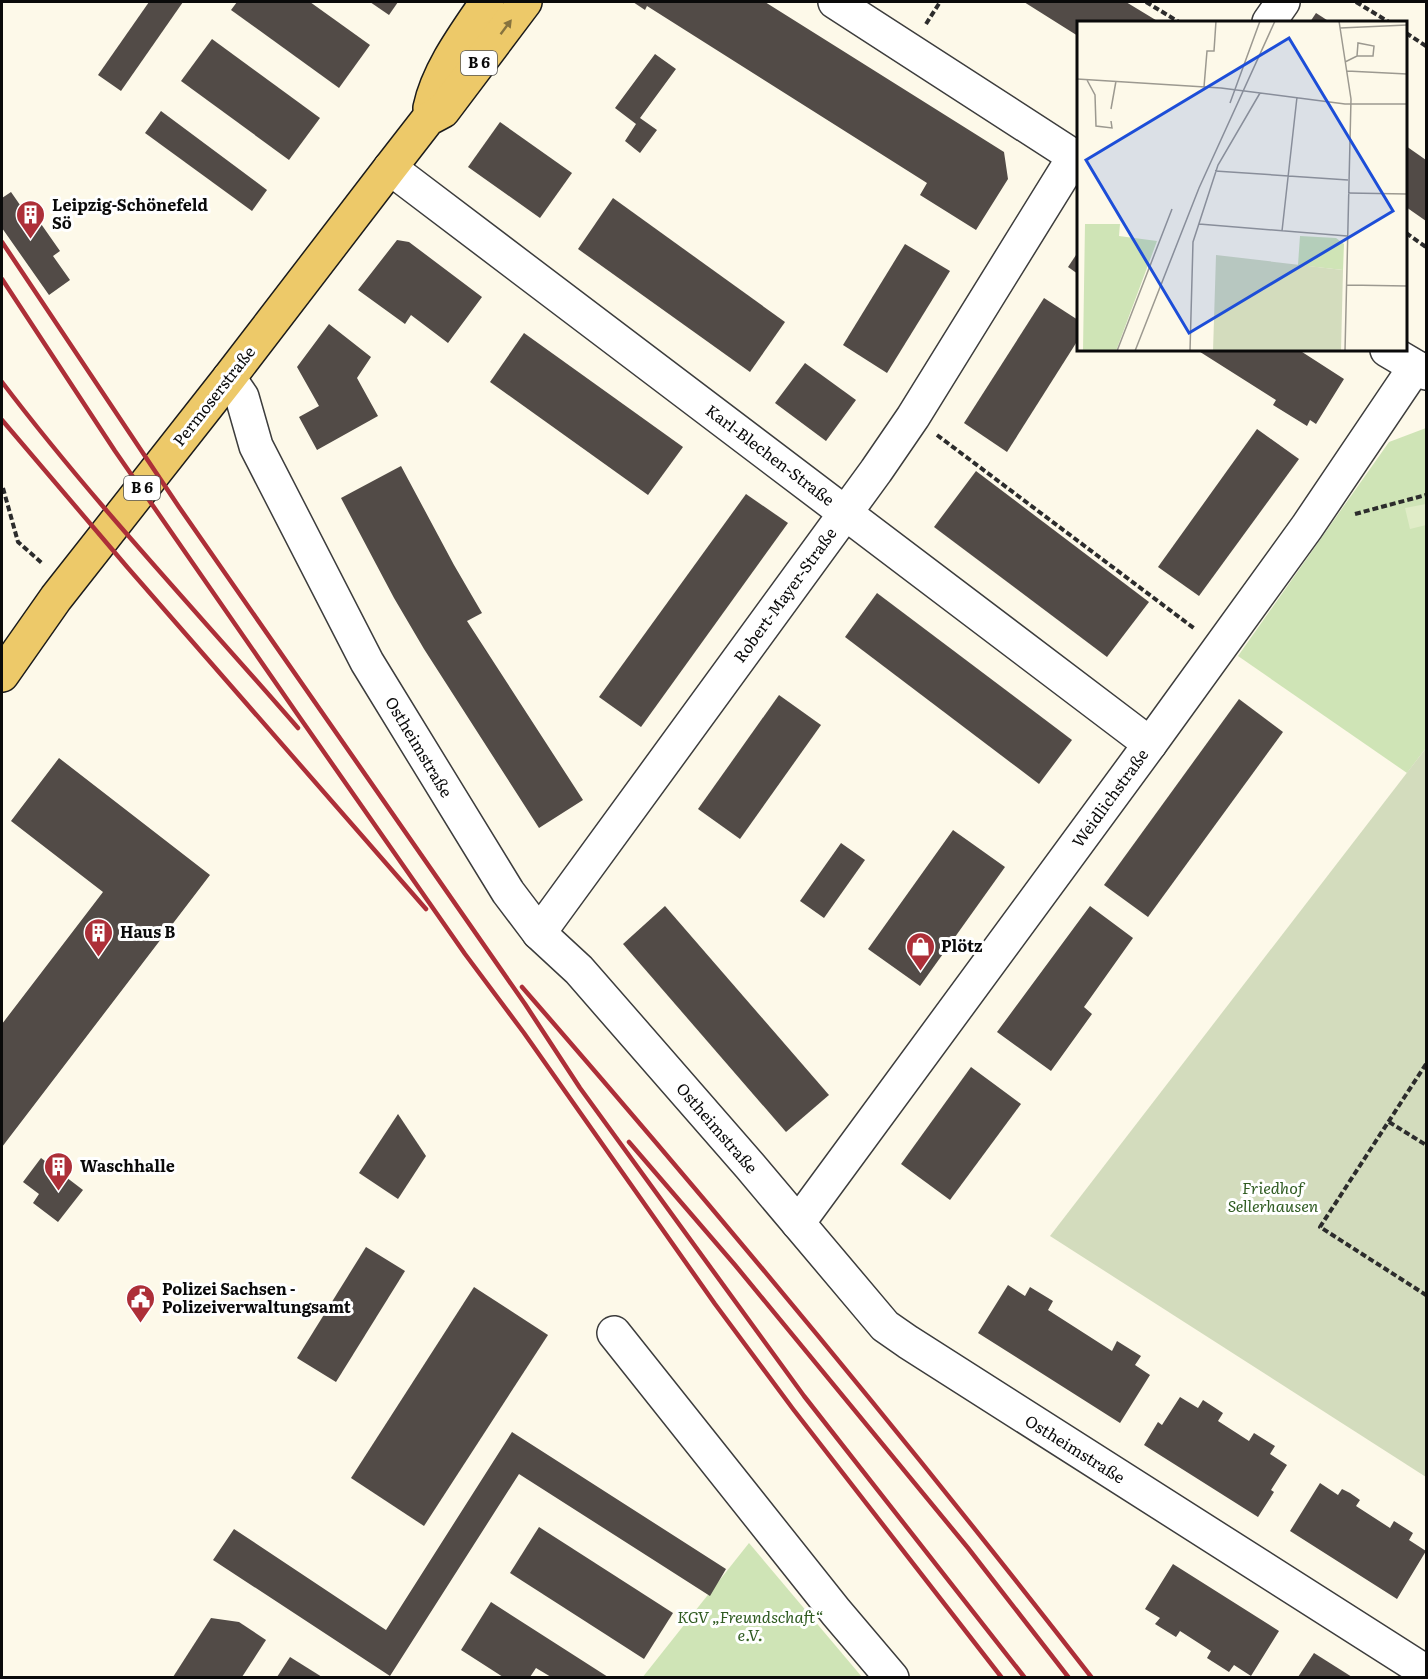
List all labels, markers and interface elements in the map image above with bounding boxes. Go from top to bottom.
one-way arrow [499,19,511,34]
inset map [1077,21,1407,351]
road number: B 6 [461,51,497,75]
place label: Leipzig-Schönefeld Sö [52,192,208,234]
building icon: Leipzig-Schönefeld Sö [15,198,47,240]
street label: Permoserstraße [166,340,260,451]
street label: Karl-Blechen-Straße [701,398,840,511]
road number: B 6 [124,476,160,500]
street label: Robert-Mayer-Straße [727,522,841,667]
street label: Ostheimstraße [380,692,459,801]
street label: Weidlichstraße [1065,743,1153,852]
building icon: Haus B [83,916,115,958]
place label: Haus B [120,919,175,943]
shop icon: Plötz [904,930,936,972]
place label: Plötz [941,933,983,957]
street label: Ostheimstraße [671,1077,764,1178]
building icon: Waschhalle [43,1150,75,1192]
place label: Waschhalle [80,1153,175,1177]
park label: Friedhof Sellerhausen [1228,1175,1319,1217]
place label: Polizei Sachsen - Polizeiverwaltungsamt [162,1276,351,1318]
public building icon: Polizei Sachsen - Polizeiverwaltungsamt [125,1282,157,1324]
street label: Ostheimstraße [1021,1408,1130,1488]
park label: KGV „Freundschaft“ e.V. [677,1604,823,1646]

